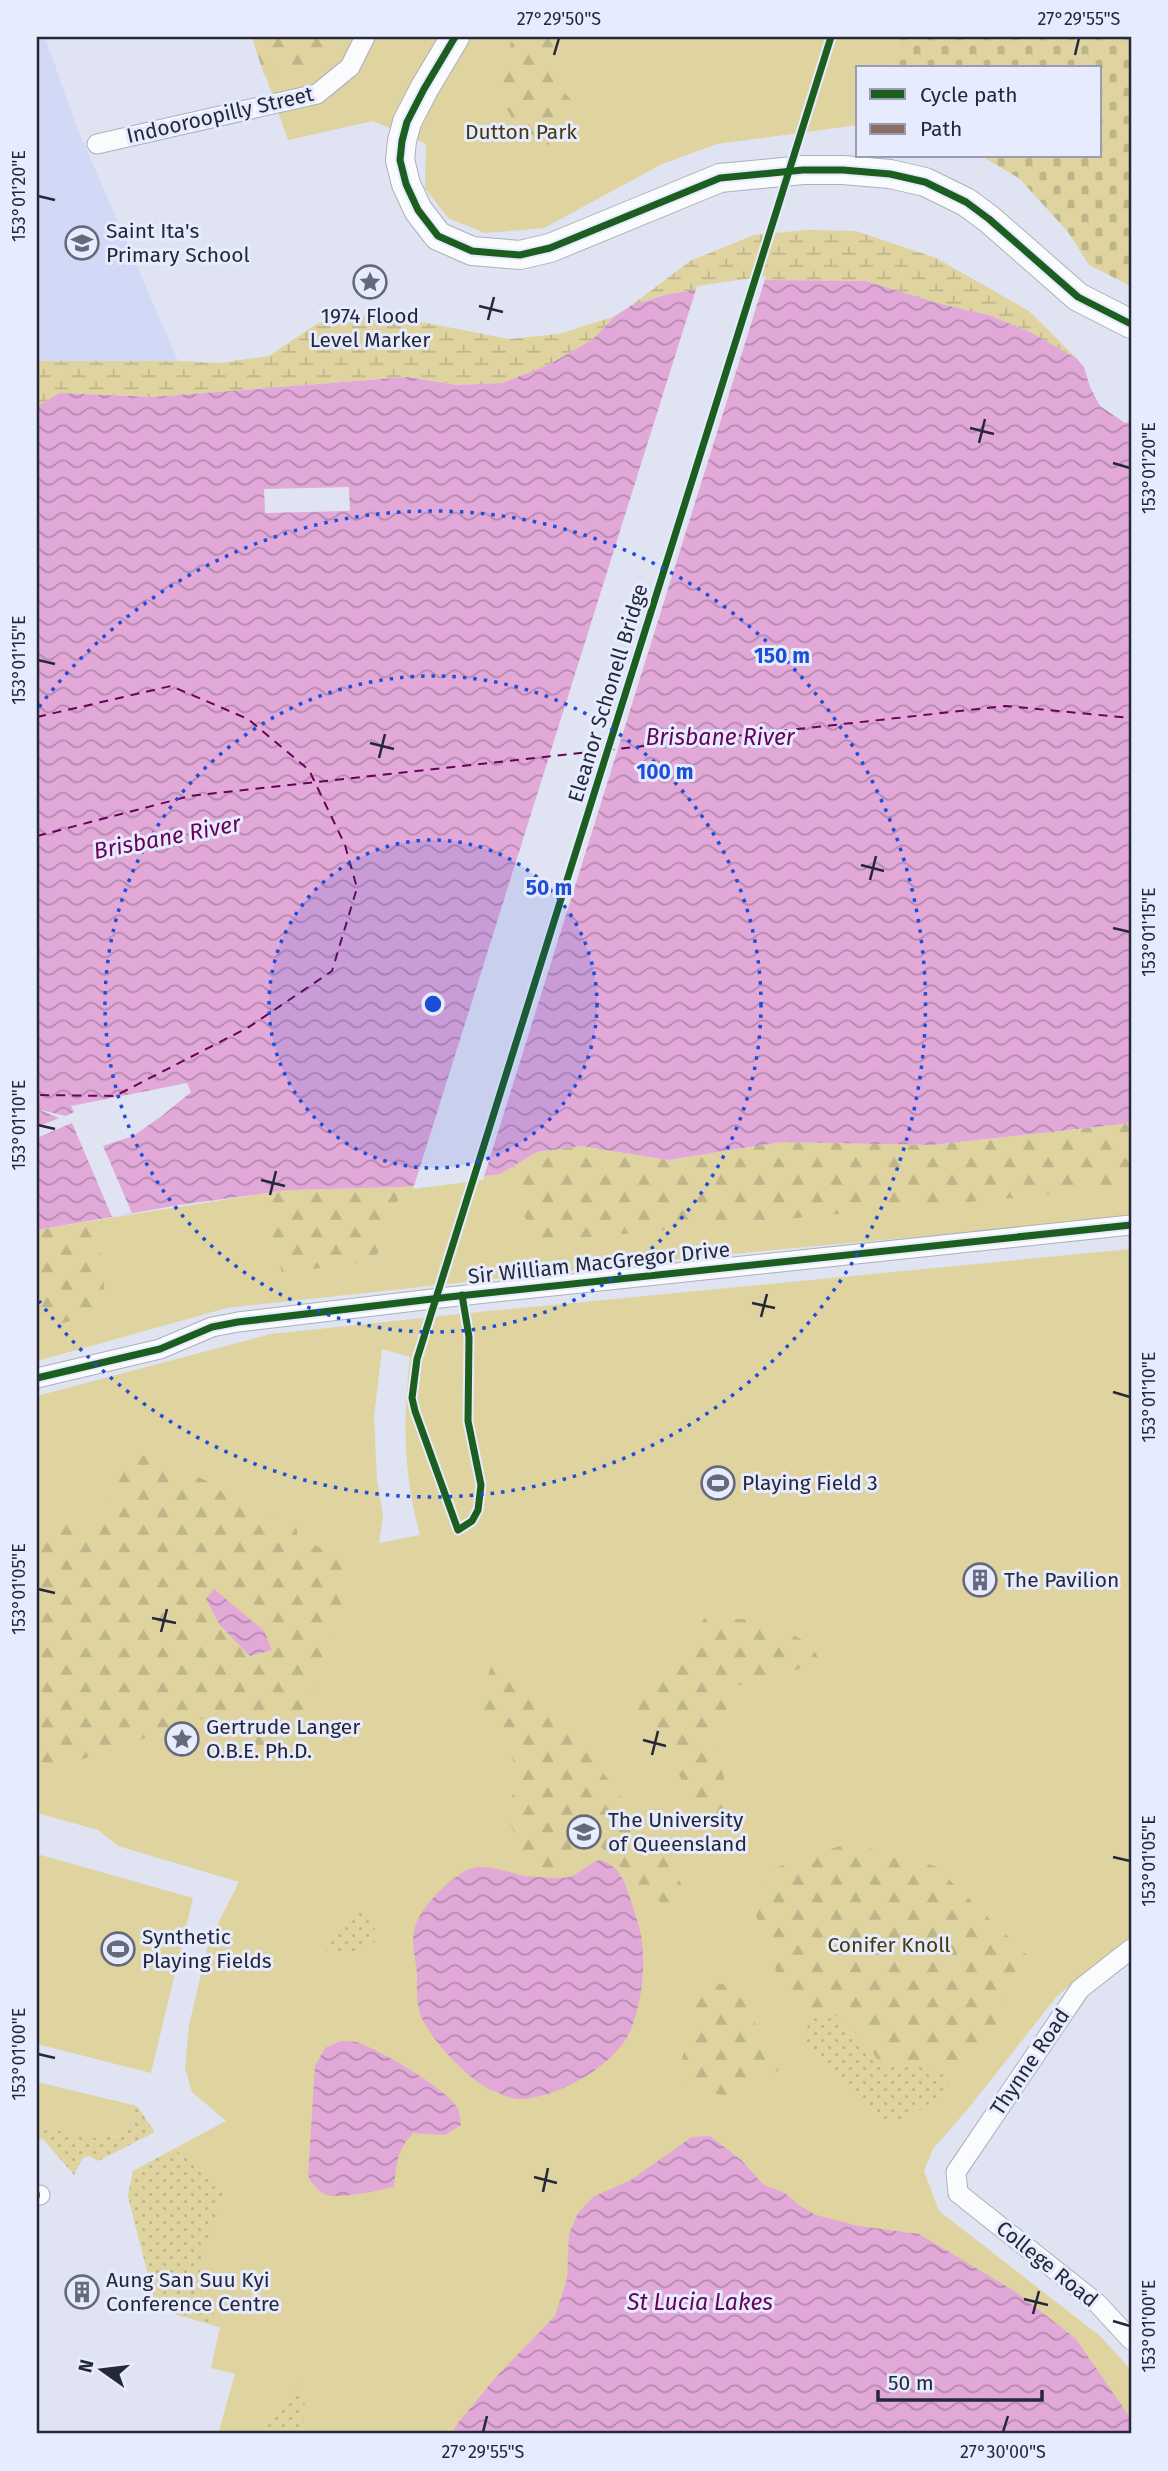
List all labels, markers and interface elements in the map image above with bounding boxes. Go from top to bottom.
text: 27°29'50"S [517,8,601,30]
text: 27°29'55"S [1038,8,1121,30]
legend [856,66,1102,158]
street label: Indooroopilly Street [124,81,316,149]
text: Cycle path [920,82,1018,108]
text: Path [920,116,962,142]
park label: Dutton Park [465,119,577,145]
text: 153°01'20"E [8,150,30,242]
place label: Saint Ita's Primary School [106,218,250,268]
school or university icon: Saint Ita's Primary School [63,224,101,262]
place icon: 1974 Flood Level Marker [351,263,389,301]
place label: 1974 Flood Level Marker [310,303,430,353]
text: 153°01'20"E [1138,422,1160,514]
street label: Eleanor Schonell Bridge [562,581,654,805]
text: 153°01'15"E [8,615,30,705]
text: 150 m [754,643,810,669]
water label: Brisbane River [645,723,796,751]
text: 100 m [636,759,694,785]
water label: Brisbane River [91,809,244,865]
text: 50 m [526,875,572,901]
text: 153°01'15"E [1138,887,1160,977]
centre of rings [421,992,445,1016]
text: 153°01'10"E [8,1080,30,1170]
street label: Sir William MacGregor Drive [467,1236,731,1290]
text: 153°01'10"E [1138,1352,1160,1442]
sports icon: Playing Field 3 [699,1464,737,1502]
place label: Playing Field 3 [742,1470,878,1496]
text: 153°01'05"E [8,1543,30,1635]
building icon: The Pavilion [961,1561,999,1599]
place label: The Pavilion [1004,1567,1119,1593]
place label: Gertrude Langer O.B.E. Ph.D. [206,1714,360,1764]
place icon: Gertrude Langer O.B.E. Ph.D. [163,1720,201,1758]
place label: The University of Queensland [608,1807,747,1857]
school or university icon: The University of Queensland [565,1813,603,1851]
text: 153°01'05"E [1138,1815,1160,1907]
place label: Synthetic Playing Fields [142,1924,272,1974]
sports icon: Synthetic Playing Fields [99,1930,137,1968]
park label: Conifer Knoll [827,1932,951,1958]
street label: Thynne Road [985,2004,1075,2120]
text: 153°01'00"E [8,2008,30,2100]
street label: College Road [991,2215,1103,2313]
place label: Aung San Suu Kyi Conference Centre [106,2267,280,2317]
building icon: Aung San Suu Kyi Conference Centre [63,2273,101,2311]
text: 153°01'00"E [1138,2280,1160,2372]
water label: St Lucia Lakes [626,2288,773,2316]
north arrow [66,2334,136,2404]
text: N [73,2357,99,2375]
scale bar [878,2359,1042,2403]
text: 50 m [888,2370,934,2396]
text: 27°29'55"S [442,2441,525,2463]
text: 27°30'00"S [960,2441,1046,2463]

